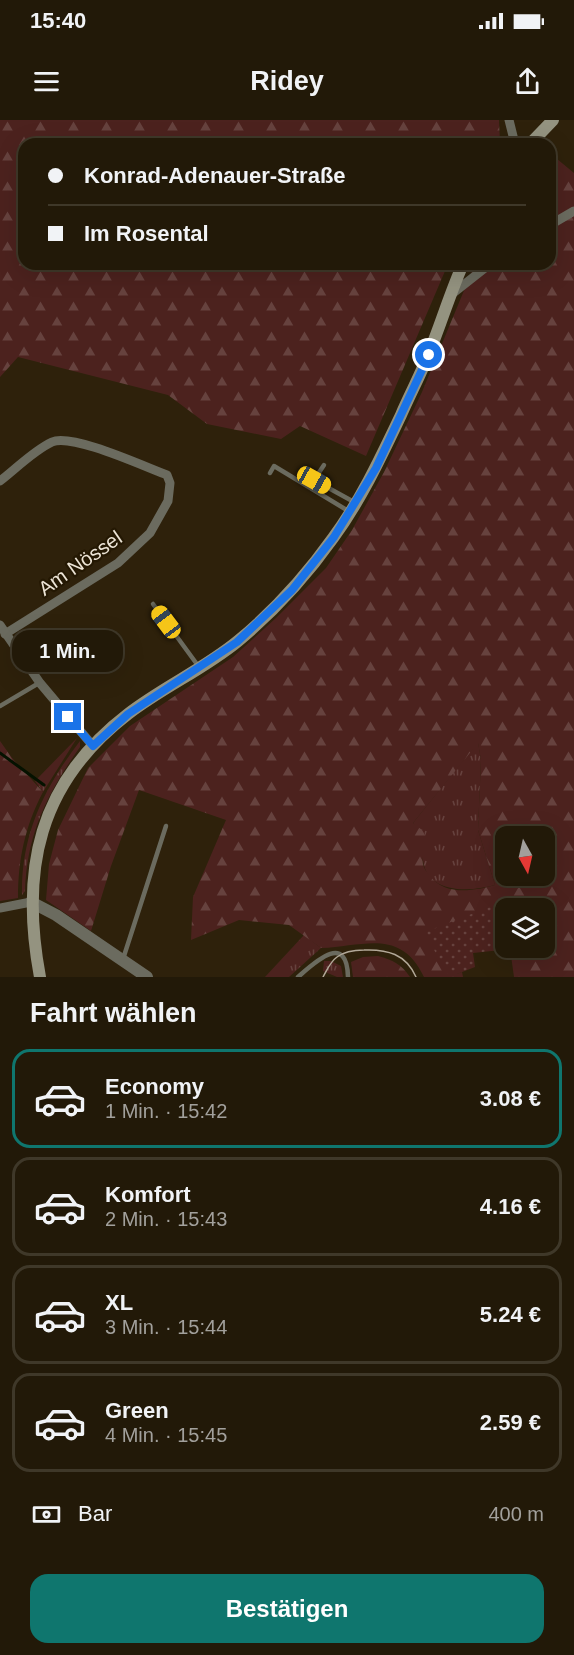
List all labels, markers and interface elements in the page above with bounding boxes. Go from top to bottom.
text: 15:40 [30,8,86,33]
icon: menu [30,65,63,98]
icon: share [511,65,544,98]
text: Ridey [250,66,324,96]
text: Konrad-Adenauer-Straße [84,163,346,188]
text: Im Rosental [84,221,209,246]
route start [415,341,442,368]
car [294,463,334,497]
street label: Am Nössel [34,526,126,600]
car [148,602,184,642]
callout: 1 Min. [13,630,124,672]
text: 1 Min. [39,640,96,662]
route end [54,703,81,730]
north arrow [495,826,555,886]
map controls [495,826,555,958]
button: layers [495,898,555,958]
text: Fahrt wählen [30,998,197,1028]
icon: car [33,1072,87,1126]
text: Economy [105,1074,204,1099]
text: 3.08 € [480,1086,541,1111]
text: 1 Min. · 15:42 [105,1100,227,1122]
icon: car [33,1180,87,1234]
text: Komfort [105,1182,191,1207]
text: 4.16 € [480,1194,541,1219]
text: 2 Min. · 15:43 [105,1208,227,1230]
icon: car [33,1288,87,1342]
text: XL [105,1290,133,1315]
text: 5.24 € [480,1302,541,1327]
text: 3 Min. · 15:44 [105,1316,227,1338]
icon: car [33,1396,87,1450]
text: Green [105,1398,169,1423]
text: 2.59 € [480,1410,541,1435]
text: 4 Min. · 15:45 [105,1424,227,1446]
icon: cash [30,1498,63,1531]
text: Bar [78,1501,112,1526]
text: 400 m [488,1503,544,1525]
button: Bestätigen [30,1574,544,1643]

